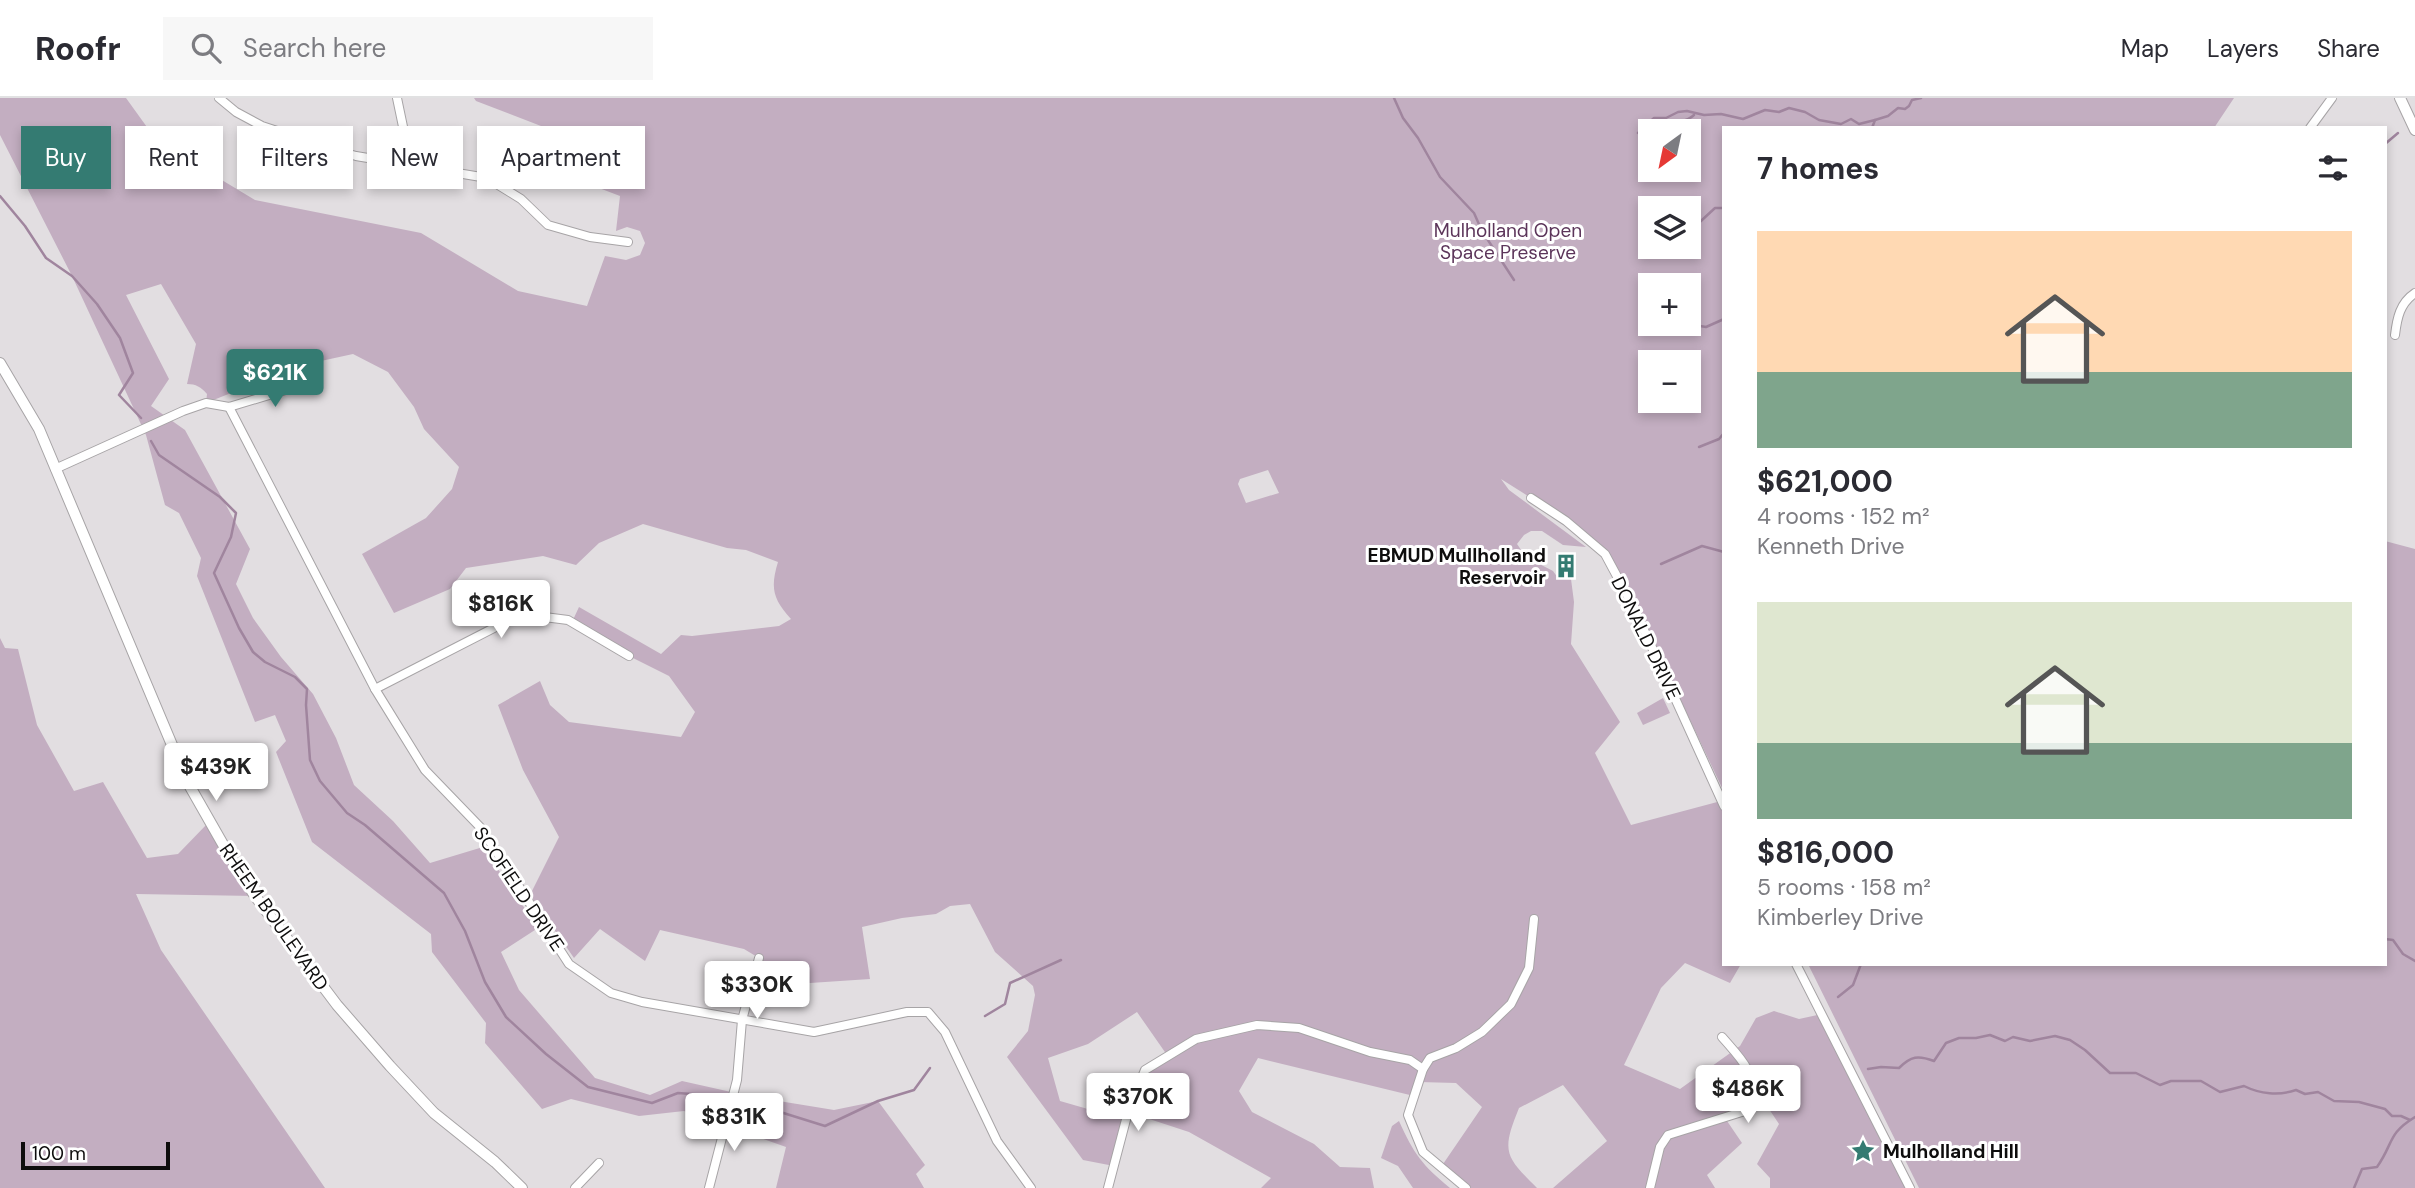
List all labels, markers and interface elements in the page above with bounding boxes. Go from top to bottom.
search box [163,17,653,80]
text: Roofr [35,27,121,70]
icon: search [187,29,225,67]
text: Search here [243,31,386,65]
text: Map [2121,33,2169,64]
text: Layers [2207,33,2279,64]
text: Share [2317,33,2380,64]
north arrow [1638,119,1701,182]
map controls [1638,119,1701,413]
chip: Buy [21,126,111,189]
chip: Rent [125,126,223,189]
chip: Filters [237,126,353,189]
chip: New [367,126,463,189]
chip: Apartment [477,126,645,189]
text: 7 homes [1757,149,1879,188]
icon: filters [2314,149,2352,187]
button: layers [1638,196,1701,259]
park label: Mulholland Open Space Preserve [1434,218,1582,265]
button: + [1638,273,1701,336]
icon: home [1992,276,2118,402]
pin: $621K [226,350,324,409]
button: − [1638,350,1701,413]
text: $621K [243,357,307,387]
text: $621,000 [1757,462,1893,501]
text: 4 rooms · 152 m² [1757,501,1930,531]
text: Kenneth Drive [1757,531,1905,561]
place label: EBMUD Mullholland Reservoir [1368,543,1546,590]
building icon: EBMUD Mullholland Reservoir [1552,552,1580,580]
street label: DONALD DRIVE [1605,572,1687,704]
pin: $816K [452,580,550,640]
text: $816K [468,588,534,618]
icon: home [1992,647,2118,773]
pin: $439K [167,744,265,803]
text: $439K [180,751,252,781]
street label: SCOFIELD DRIVE [468,822,570,956]
text: $816,000 [1757,833,1894,872]
street label: RHEEM BOULEVARD [214,839,334,995]
text: 5 rooms · 158 m² [1757,872,1931,902]
text: Kimberley Drive [1757,902,1924,932]
pin: $330K [708,962,806,1021]
text: $330K [721,969,793,999]
pin: $486K [1699,1066,1797,1125]
text: $486K [1711,1073,1785,1103]
pin: $370K [1089,1074,1187,1133]
text: $370K [1102,1081,1174,1111]
pin: $831K [685,1094,783,1153]
text: $831K [701,1101,767,1131]
place icon: Mulholland Hill [1849,1137,1877,1165]
scale bar [21,1139,170,1171]
place label: Mulholland Hill [1883,1139,2019,1164]
text: 100 m [32,1141,86,1166]

